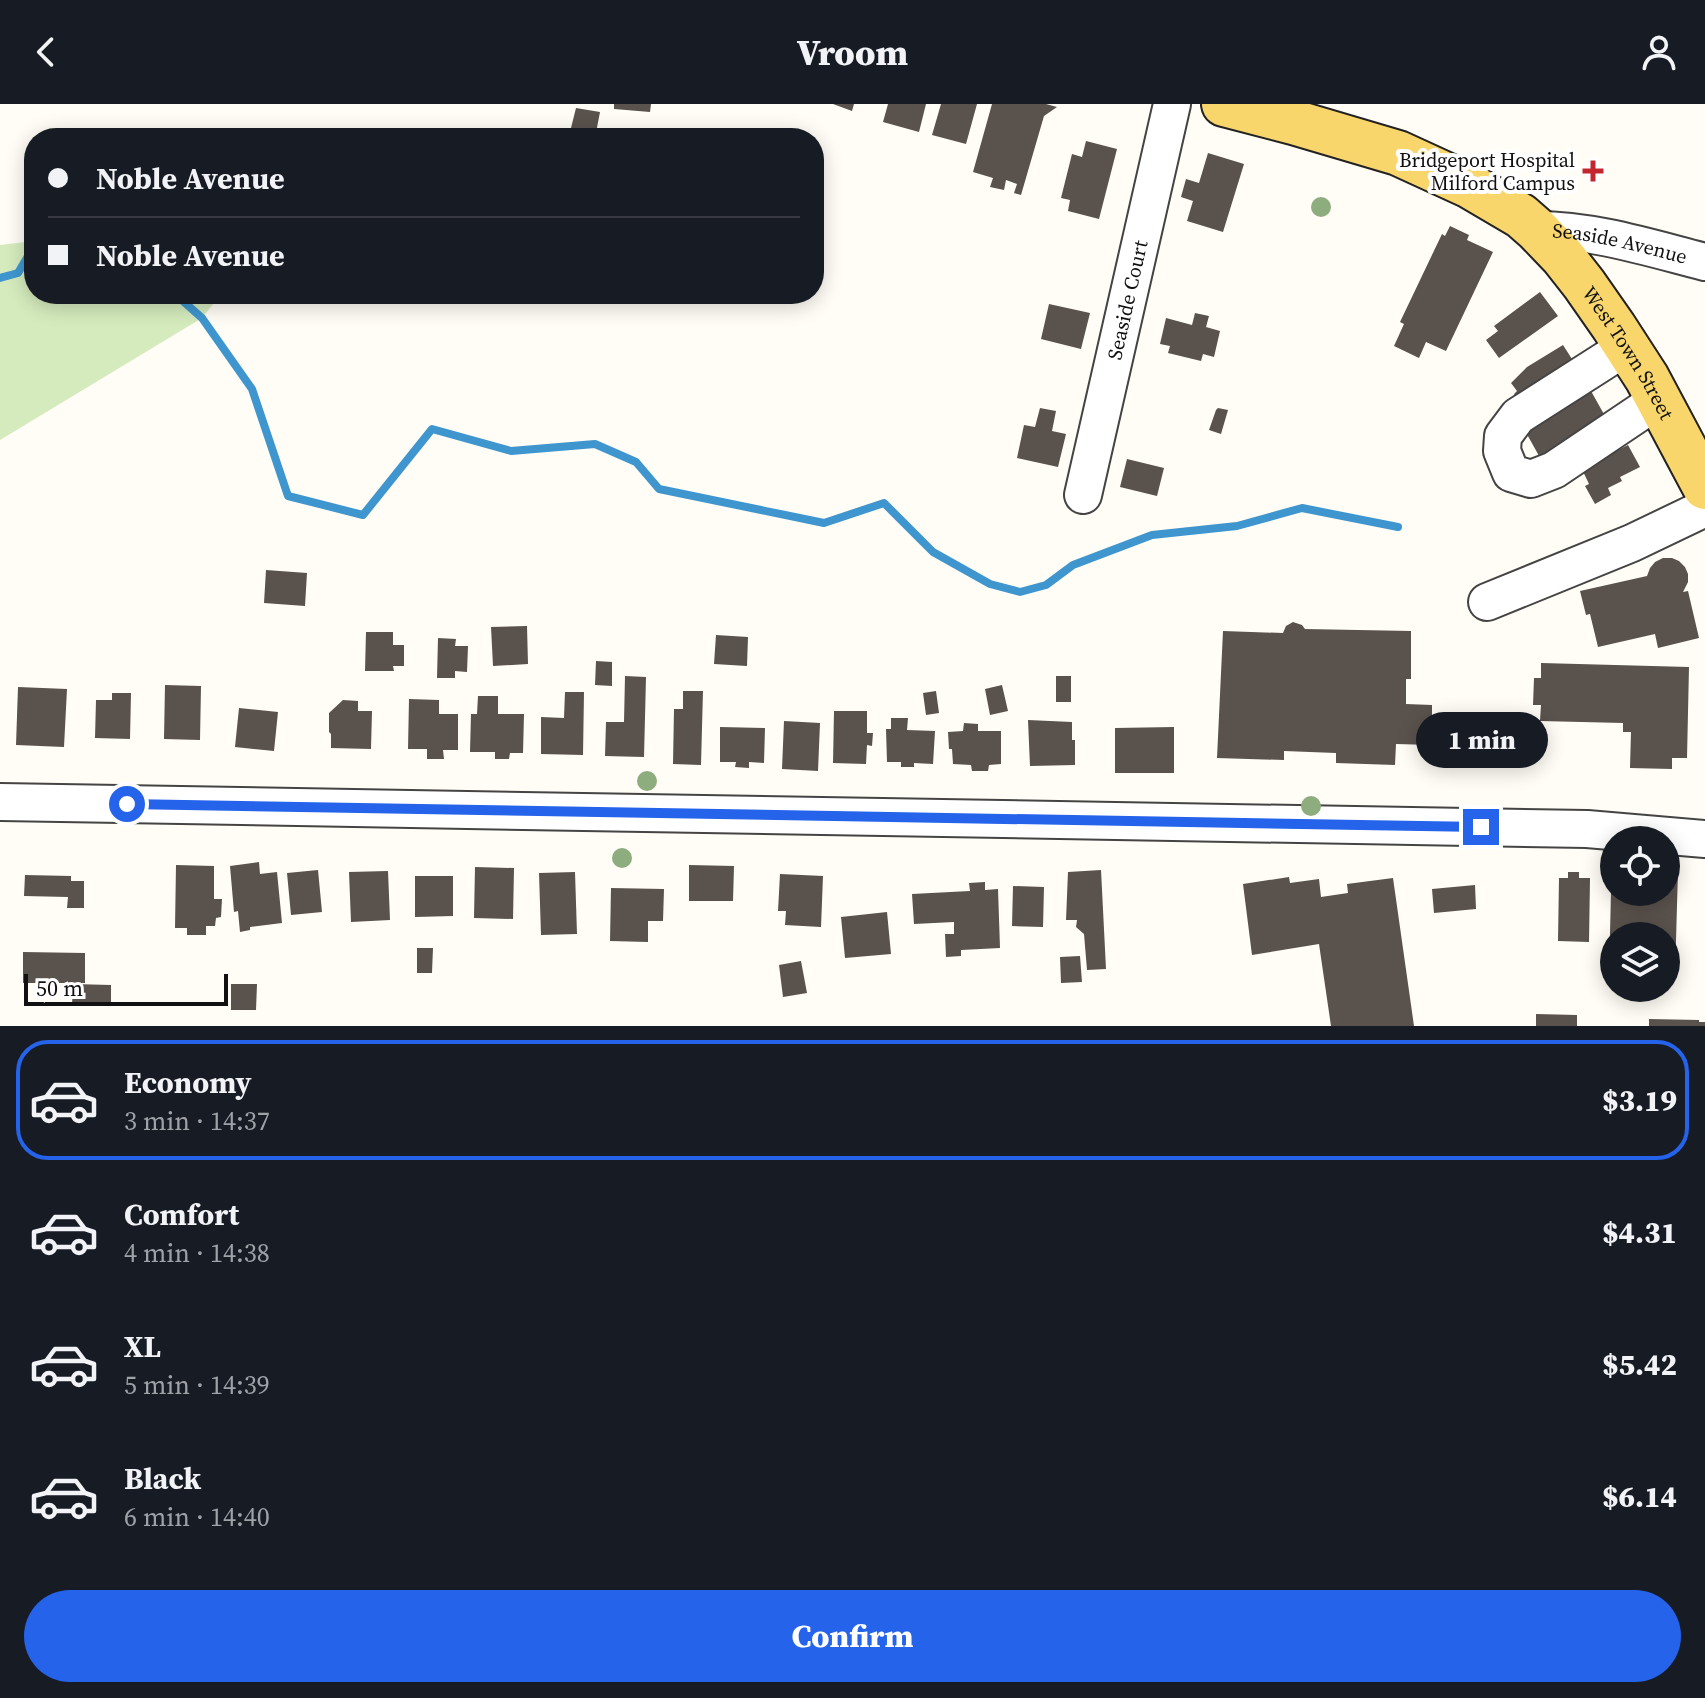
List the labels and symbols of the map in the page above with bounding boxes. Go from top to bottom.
place label: Bridgeport Hospital Milford Campus [1399,146,1575,197]
marker: Bridgeport Hospital Milford Campus [1582,160,1604,182]
street label: Seaside Avenue [1552,216,1690,271]
street label: Seaside Court [1100,237,1155,362]
street label: West Town Street [1576,280,1681,425]
callout: 1 min [1415,711,1547,767]
route start [109,786,145,822]
route end [1463,809,1499,845]
scale bar [24,970,228,1006]

